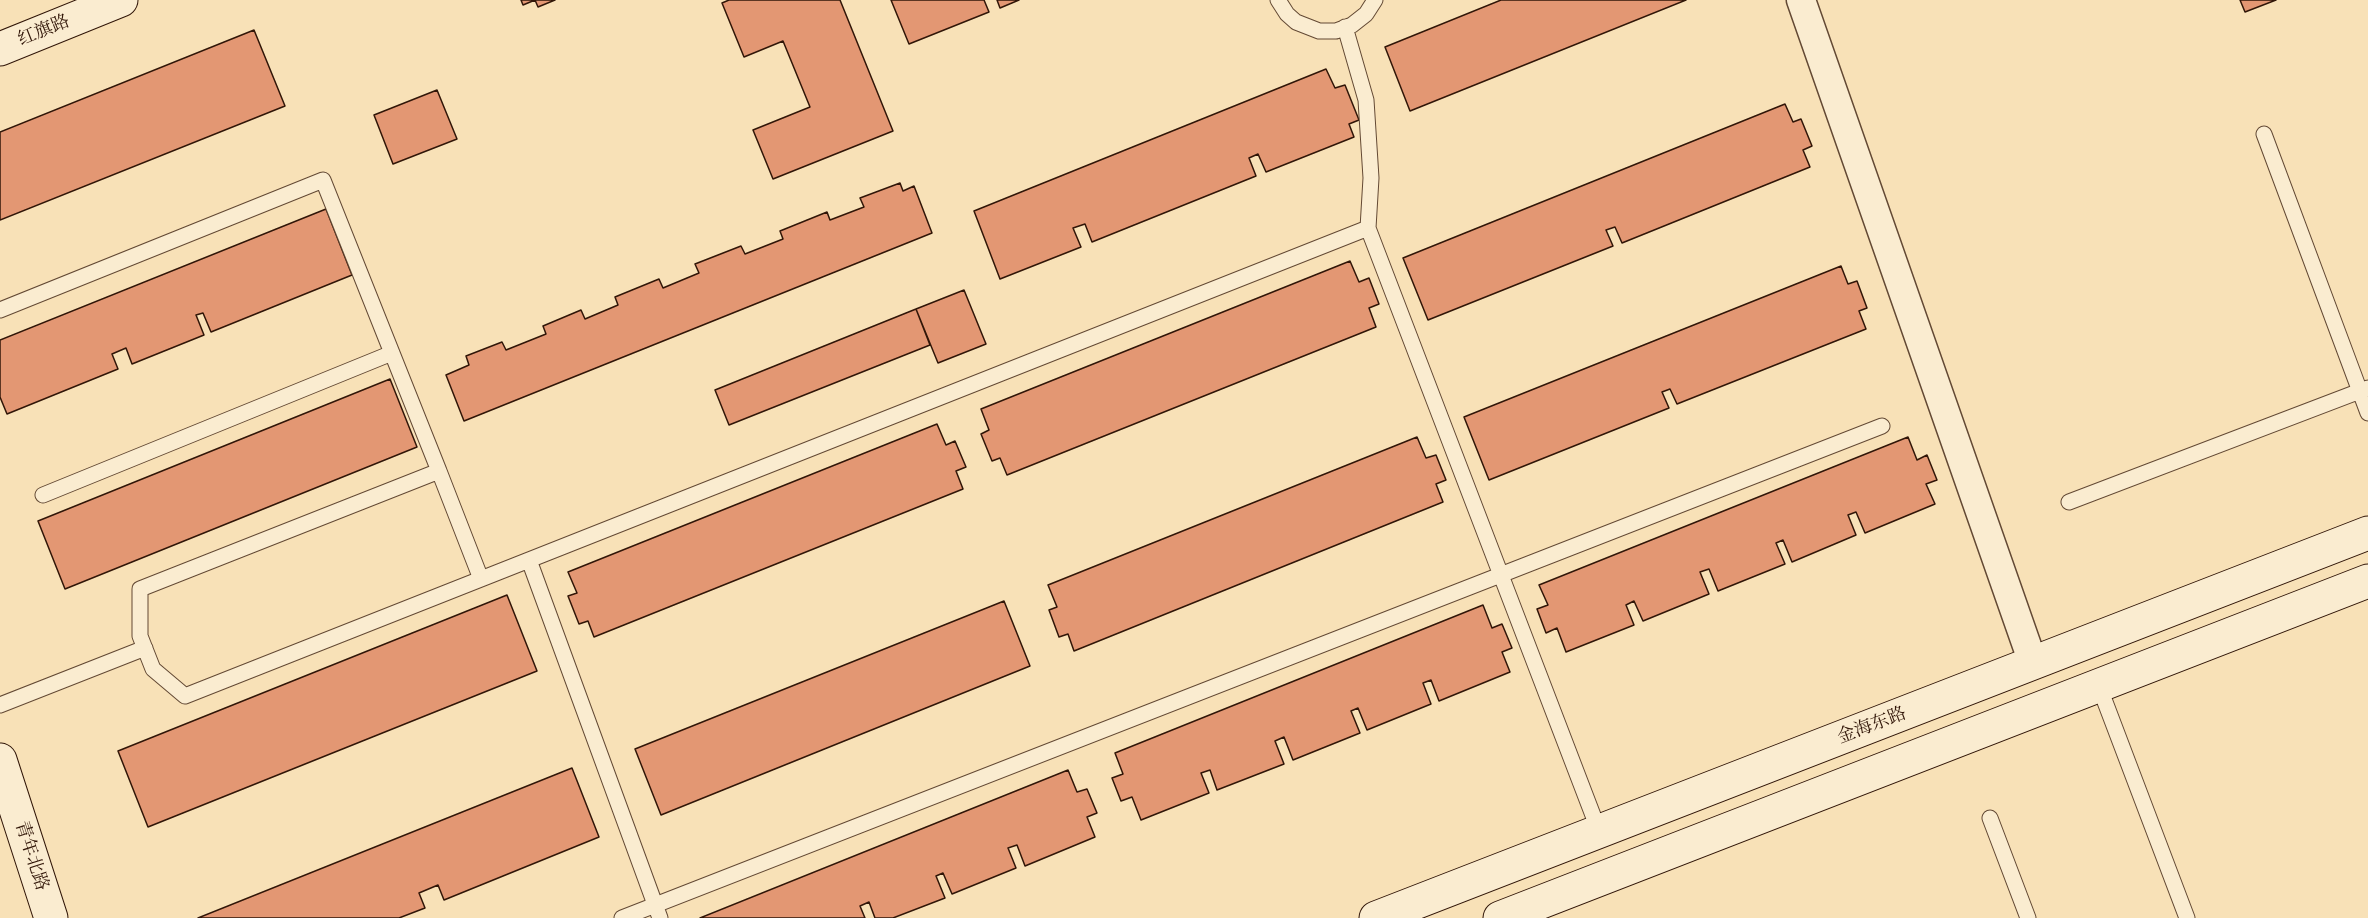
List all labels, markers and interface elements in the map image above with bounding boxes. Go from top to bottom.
street label: 红旗路 [15,11,73,51]
street label: 金海东路 [1835,703,1909,749]
street label: 青年北路 [10,818,52,894]

